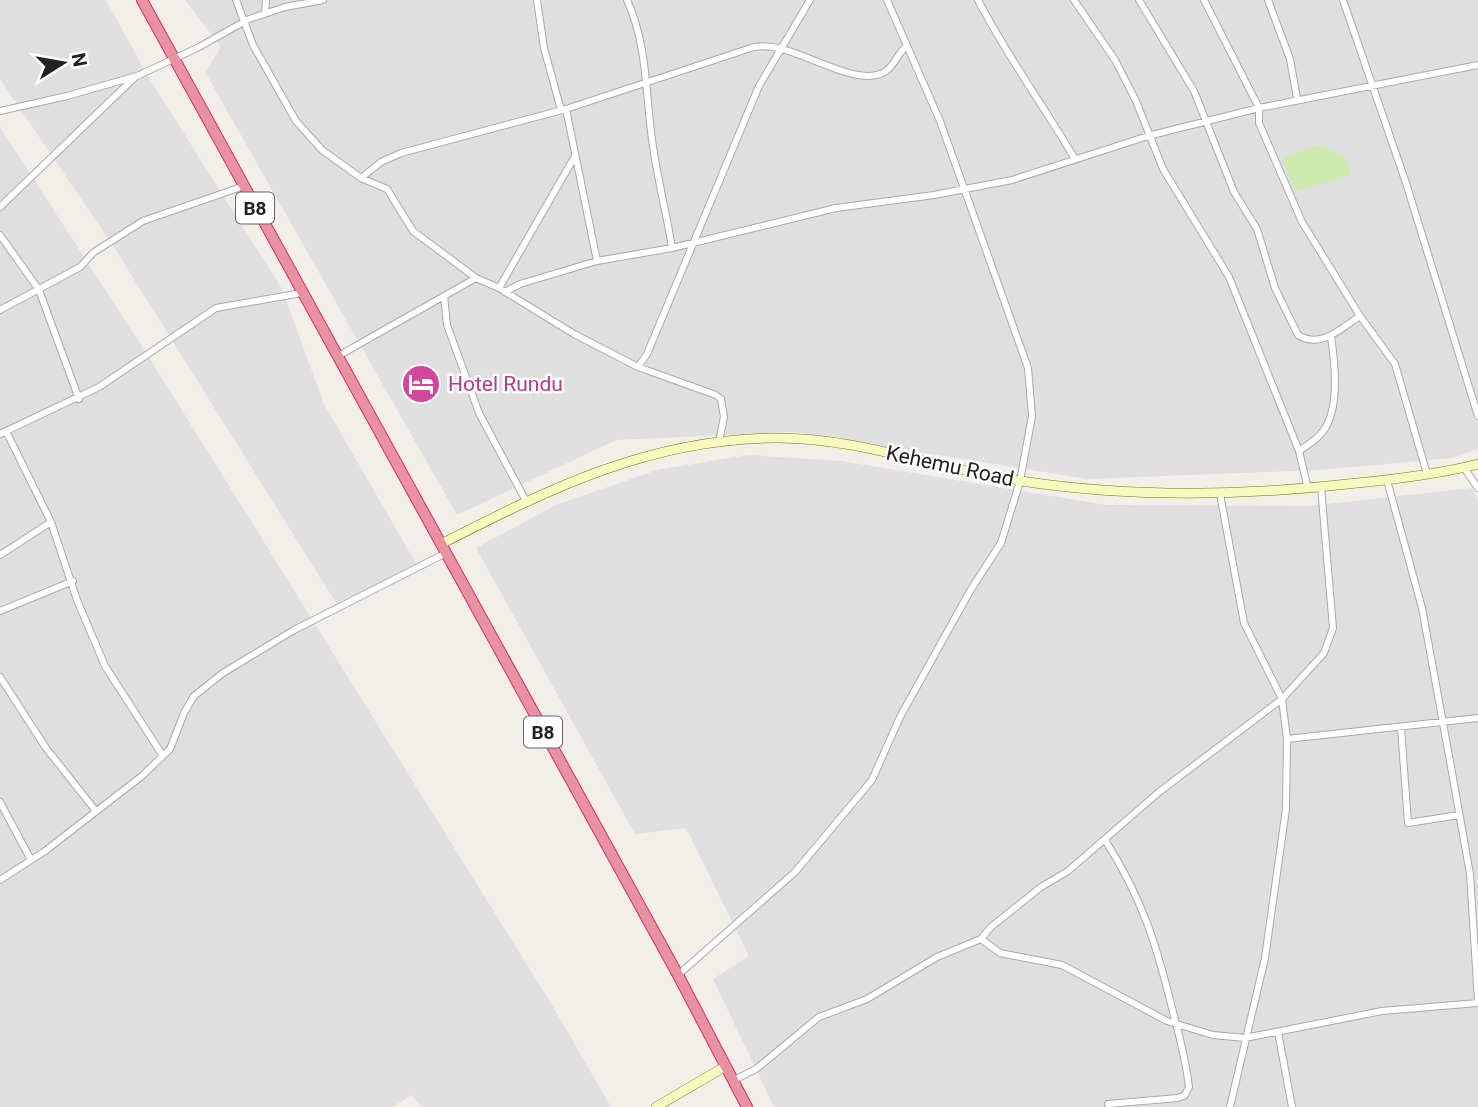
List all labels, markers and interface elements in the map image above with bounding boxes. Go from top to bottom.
north arrow [28,28,98,98]
text: N [67,51,92,69]
road number: B8 [236,192,274,224]
hotel icon: Hotel Rundu [400,363,442,405]
place label: Hotel Rundu [448,372,563,396]
street label: Kehemu Road [884,441,1016,491]
road number: B8 [524,716,562,748]

